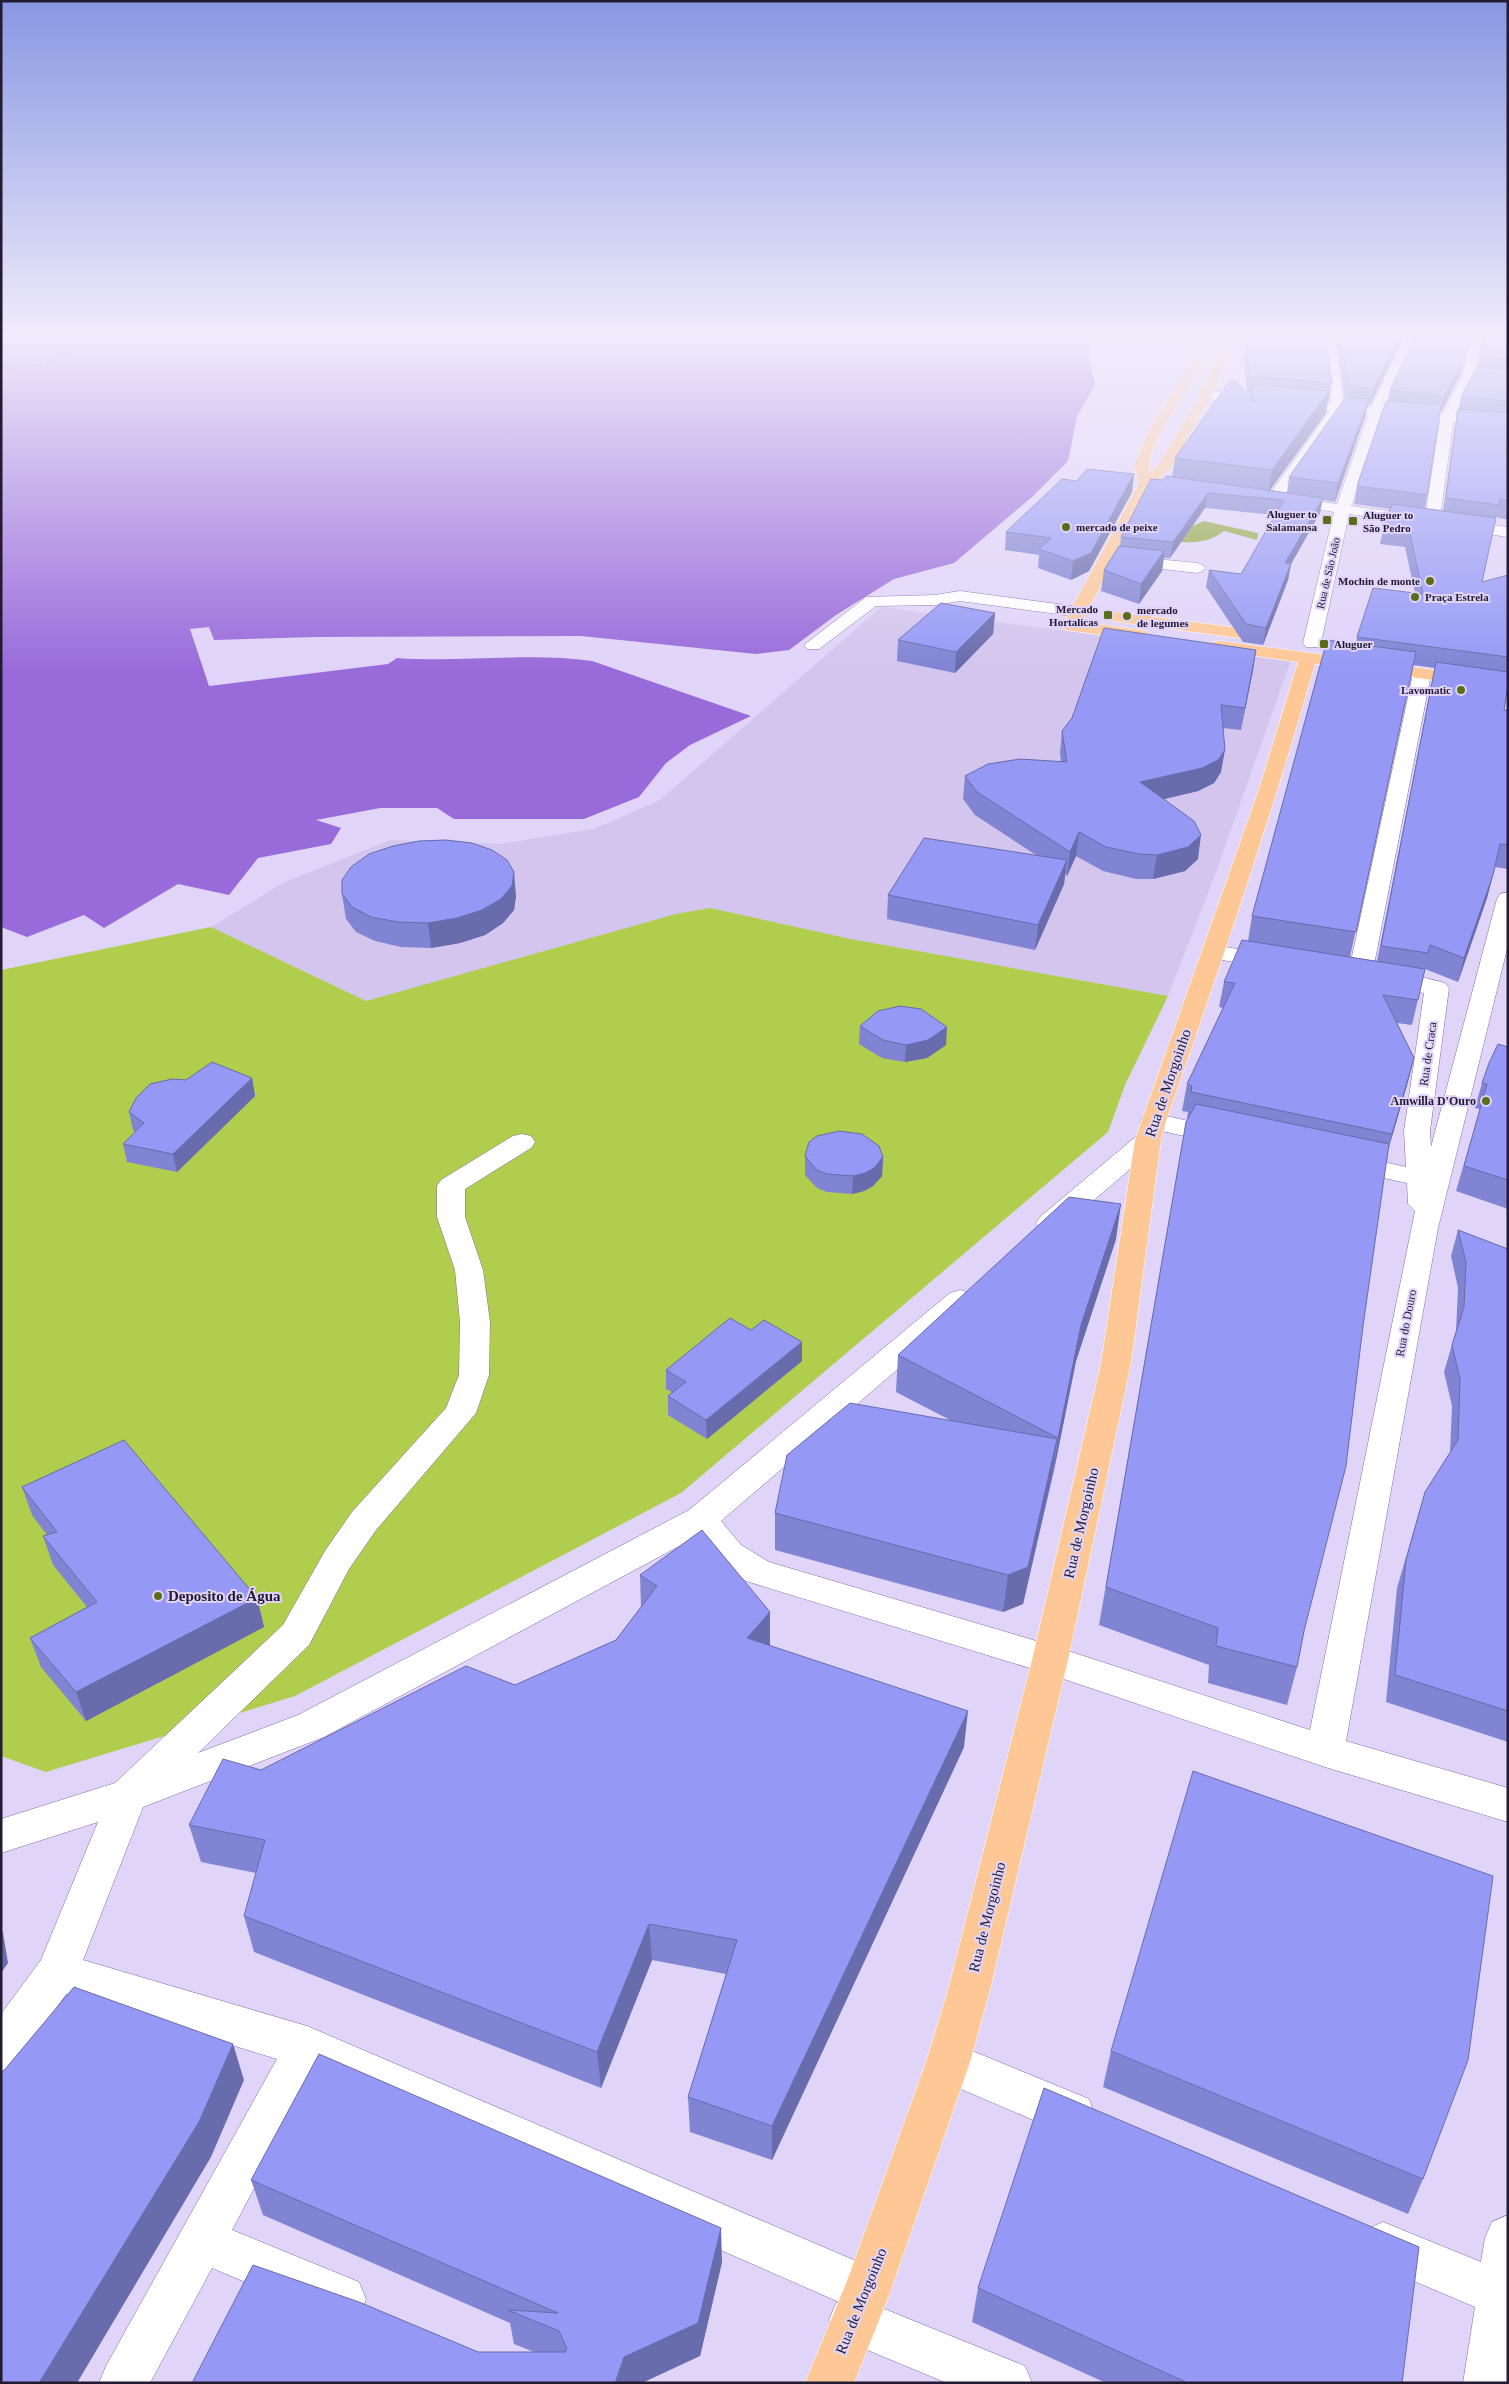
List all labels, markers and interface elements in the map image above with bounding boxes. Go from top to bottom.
place label: Aluguer to Salamansa [1266,508,1317,533]
place label: Aluguer to São Pedro [1363,509,1414,534]
marker: Aluguer to Salamansa [1321,514,1333,526]
marker: Aluguer to São Pedro [1347,515,1359,527]
marker: mercado de peixe [1060,521,1072,533]
place label: mercado de peixe [1076,521,1158,533]
street label: Rua de São João [1314,536,1342,610]
place label: Mochin de monte [1338,575,1420,587]
marker: Mochin de monte [1424,575,1436,587]
marker: Praça Estrela [1409,591,1421,603]
place label: Praça Estrela [1425,591,1489,603]
place label: Mercado Hortalicas [1049,603,1099,628]
place label: mercado de legumes [1137,604,1189,629]
marker: Mercado Hortalicas [1102,609,1114,621]
marker: mercado de legumes [1121,610,1133,622]
marker: Aluguer [1318,638,1330,650]
place label: Aluguer [1334,638,1373,650]
place label: Lavomatic [1401,684,1451,696]
marker: Lavomatic [1455,684,1467,696]
street label: Rua de Craca [1417,1020,1440,1087]
street label: Rua de Morgoinho [1142,1027,1194,1139]
place label: Amwilla D'Ouro [1391,1094,1476,1108]
marker: Amwilla D'Ouro [1480,1095,1492,1107]
street label: Rua do Douro [1393,1288,1419,1358]
street label: Rua de Morgoinho [1060,1466,1102,1580]
place label: Deposito de Água [168,1588,281,1604]
marker: Deposito de Água [152,1590,164,1602]
street label: Rua de Morgoinho [966,1860,1008,1974]
street label: Rua de Morgoinho [832,2246,890,2356]

